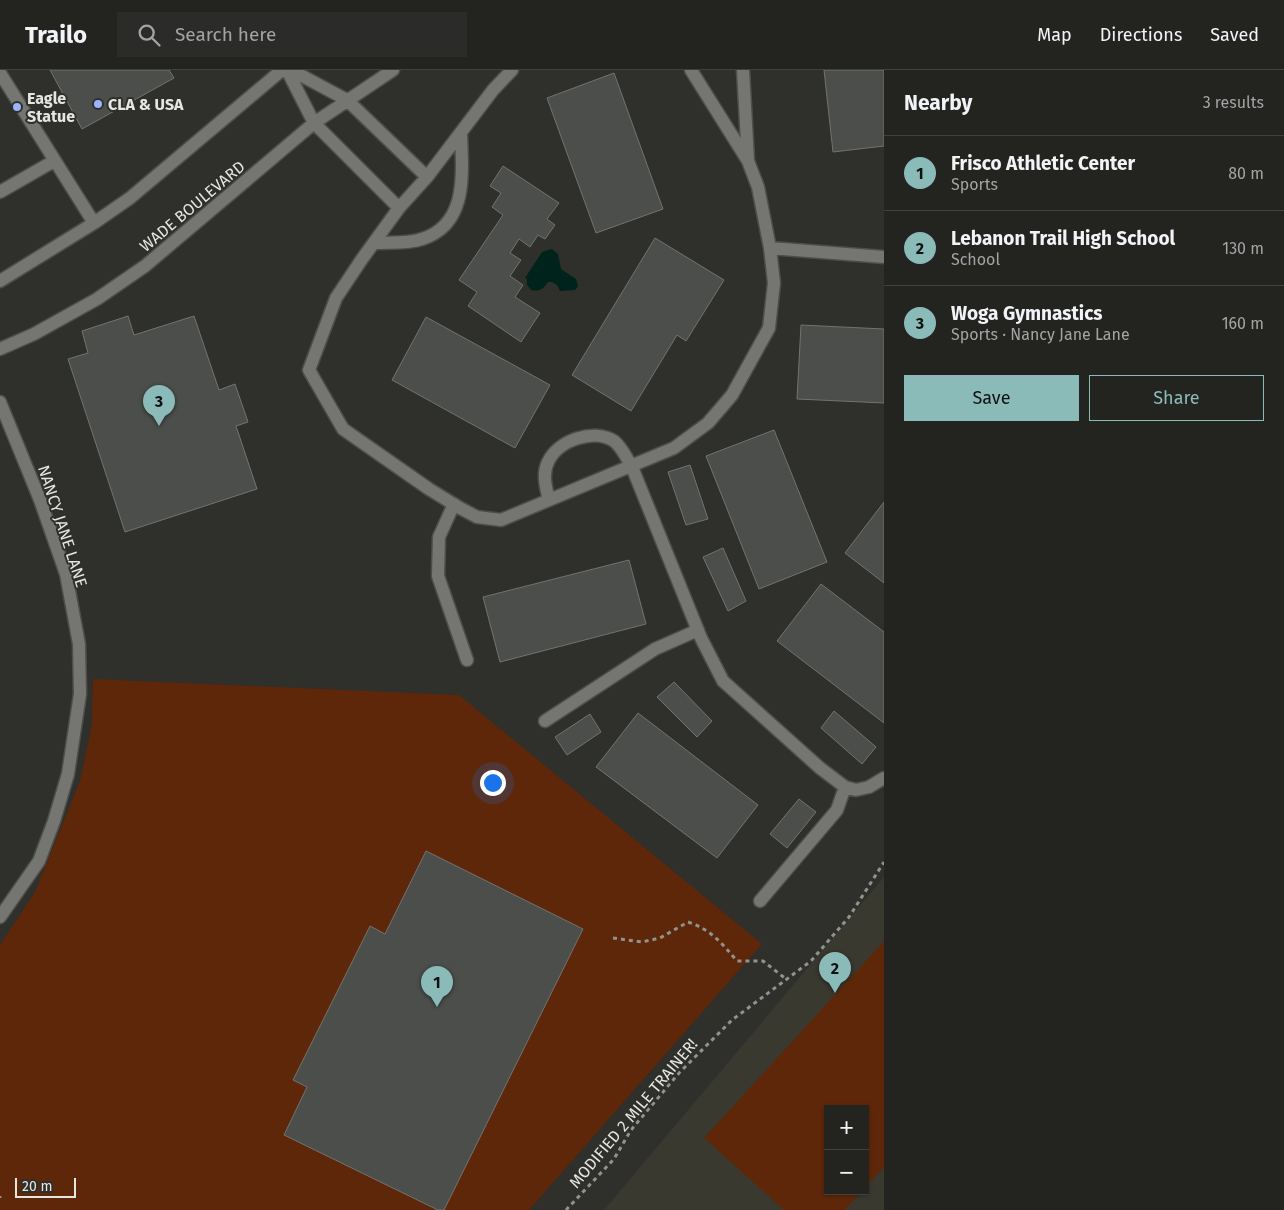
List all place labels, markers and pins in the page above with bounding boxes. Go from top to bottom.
place label: Eagle Statue [27,89,75,126]
place label: CLA & USA [108,95,184,114]
marker: CLA & USA [92,98,104,110]
marker: Eagle Statue [11,101,23,113]
pin: 3 [143,385,175,426]
pin: 2 [819,952,851,993]
pin: 1 [421,966,453,1007]

